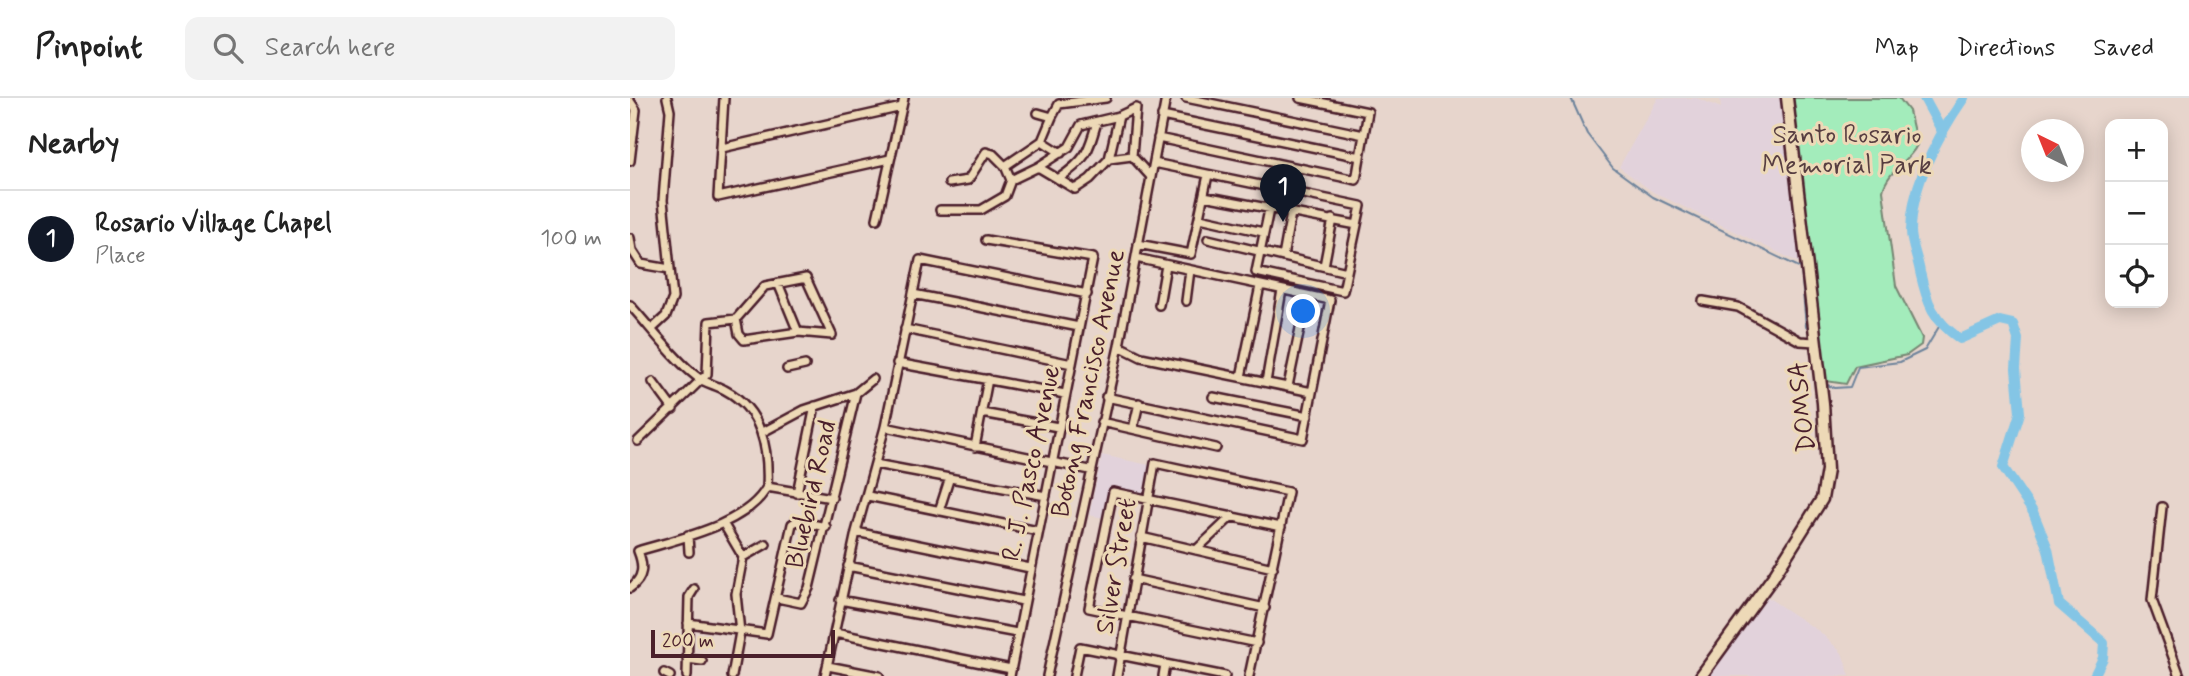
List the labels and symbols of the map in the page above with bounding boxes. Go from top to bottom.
park label: Santo Rosario Memorial Park [1762,119,1932,183]
north arrow [2021,119,2084,182]
pin: 1 [1260,164,1306,222]
street label: Botong Francisco Avenue [1044,246,1134,521]
your location [1286,294,1320,328]
street label: DOMSA [1781,360,1825,454]
street label: R. J. Pasco Avenue [995,362,1069,565]
street label: Bluebird Road [778,417,845,572]
street label: Silver Street [1088,496,1146,637]
scale bar [651,627,835,659]

